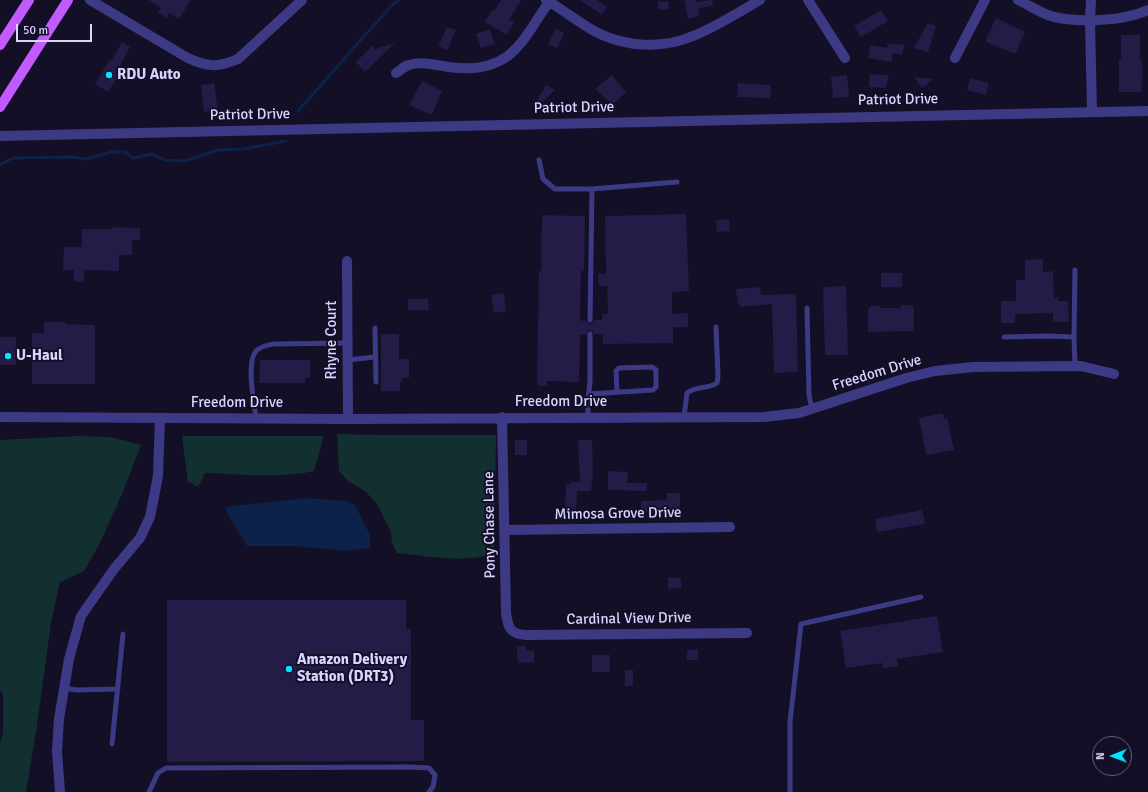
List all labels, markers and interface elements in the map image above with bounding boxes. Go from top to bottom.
scale bar [18,16,94,42]
text: 50 m [23,23,48,38]
place label: RDU Auto [117,66,181,84]
marker: RDU Auto [104,70,114,80]
street label: Patriot Drive [858,90,938,110]
street label: Patriot Drive [534,98,614,118]
street label: Patriot Drive [210,105,290,125]
street label: Rhyne Court [323,301,341,379]
place label: U-Haul [16,347,63,365]
marker: U-Haul [3,351,13,361]
street label: Freedom Drive [830,351,924,395]
street label: Freedom Drive [515,393,607,411]
street label: Freedom Drive [191,394,283,412]
street label: Pony Chase Lane [480,471,500,579]
street label: Mimosa Grove Drive [554,504,682,524]
street label: Cardinal View Drive [566,609,692,629]
place label: Amazon Delivery Station (DRT3) [297,651,407,686]
marker: Amazon Delivery Station (DRT3) [284,664,294,674]
north arrow [1092,736,1132,776]
text: N [1094,752,1107,760]

